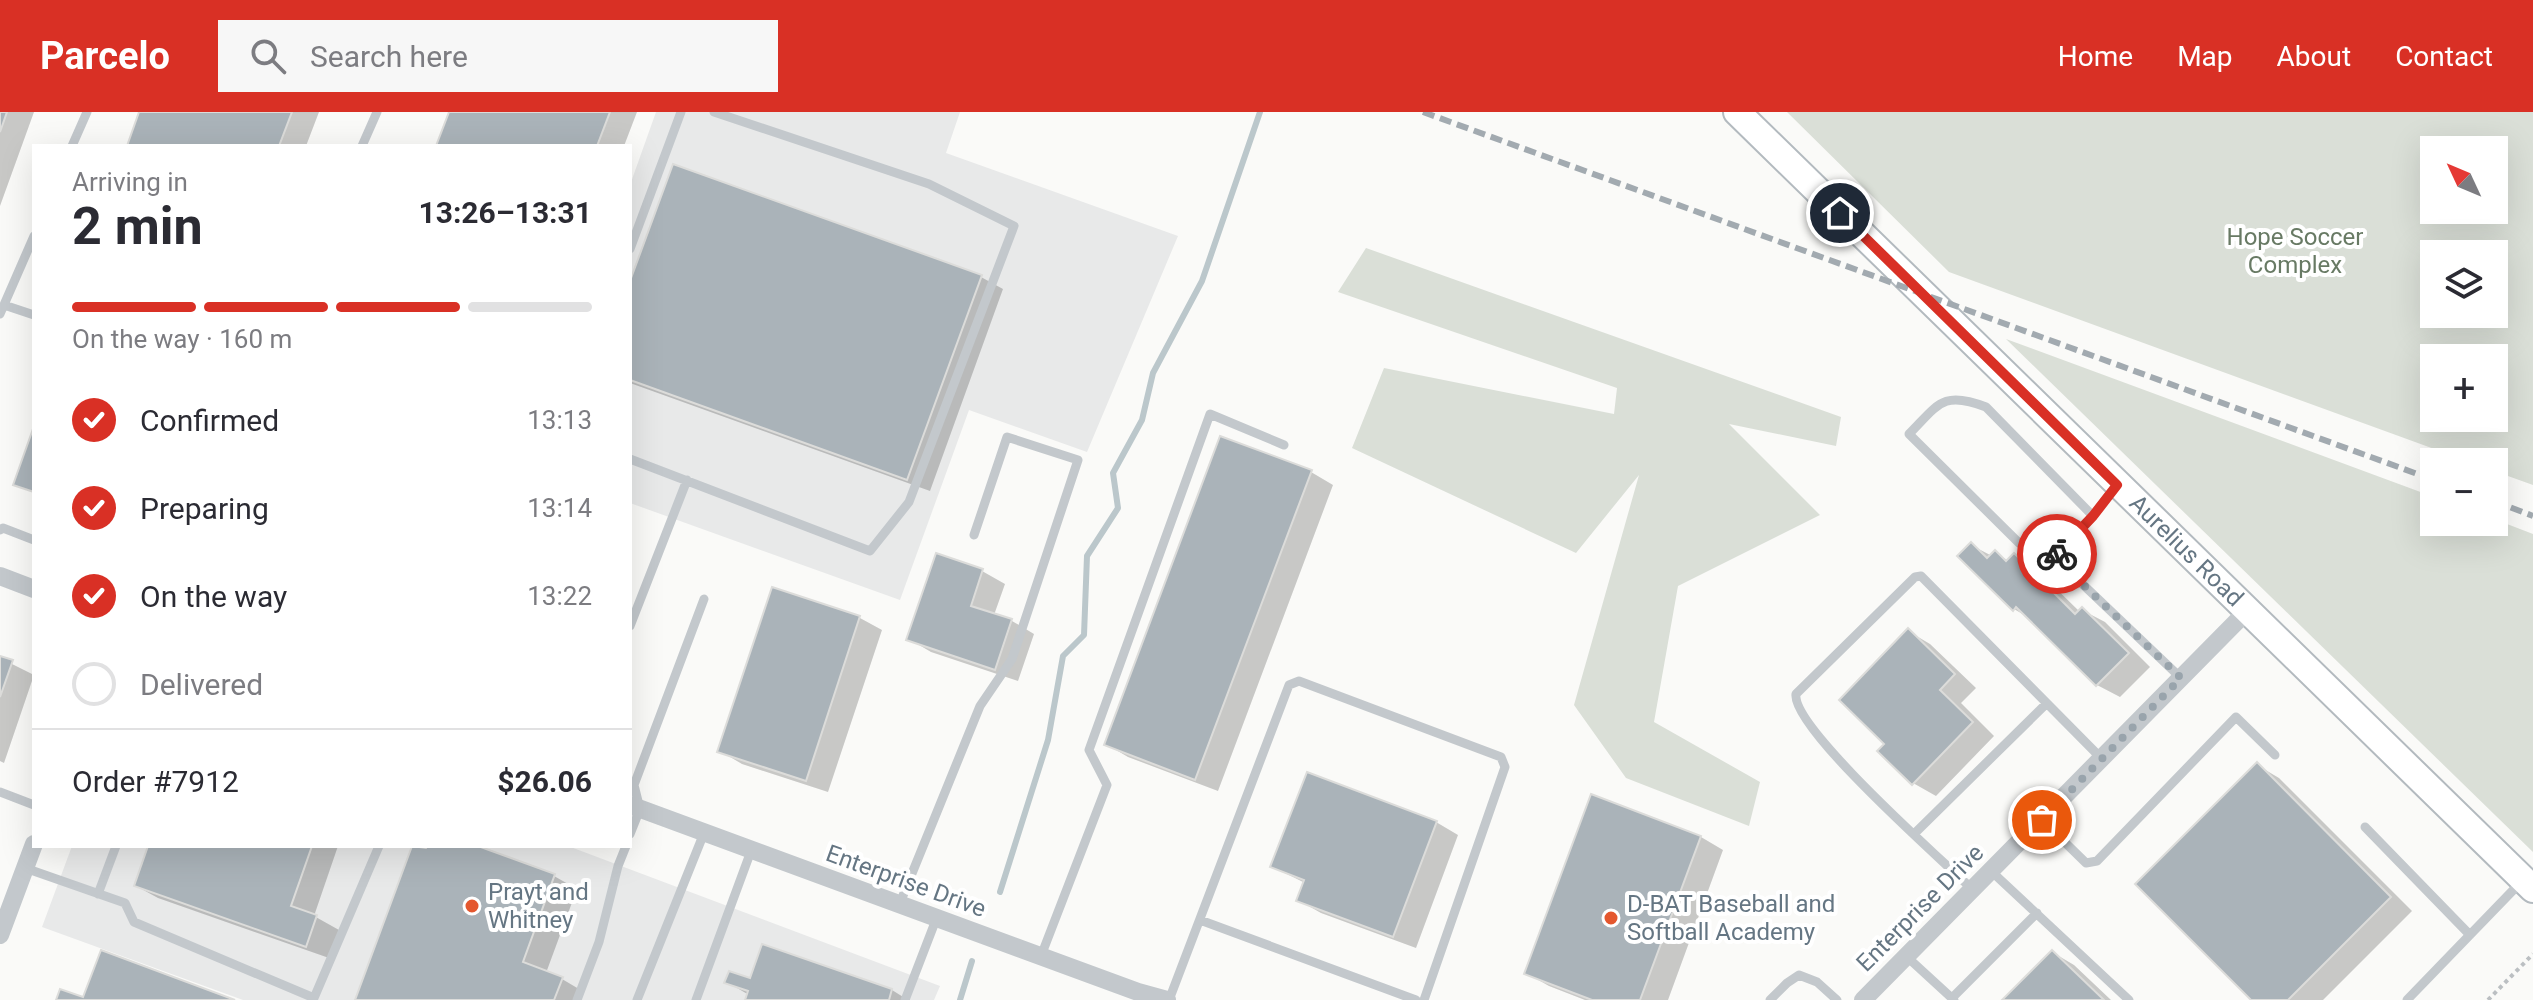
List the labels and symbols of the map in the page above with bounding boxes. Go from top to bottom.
north arrow [2420,136,2508,224]
pin [1806,179,1874,247]
park label: Hope Soccer Complex [2227,223,2363,279]
street label: Aurelius Road [2124,489,2249,612]
courier [2017,514,2097,594]
pin [2008,786,2076,854]
street label: Enterprise Drive [822,839,990,923]
street label: Enterprise Drive [1851,839,1989,977]
place label: Prayt and Whitney [488,878,589,934]
place label: D-BAT Baseball and Softball Academy [1627,890,1835,946]
marker: Prayt and Whitney [463,897,481,915]
marker: D-BAT Baseball and Softball Academy [1602,909,1620,927]

